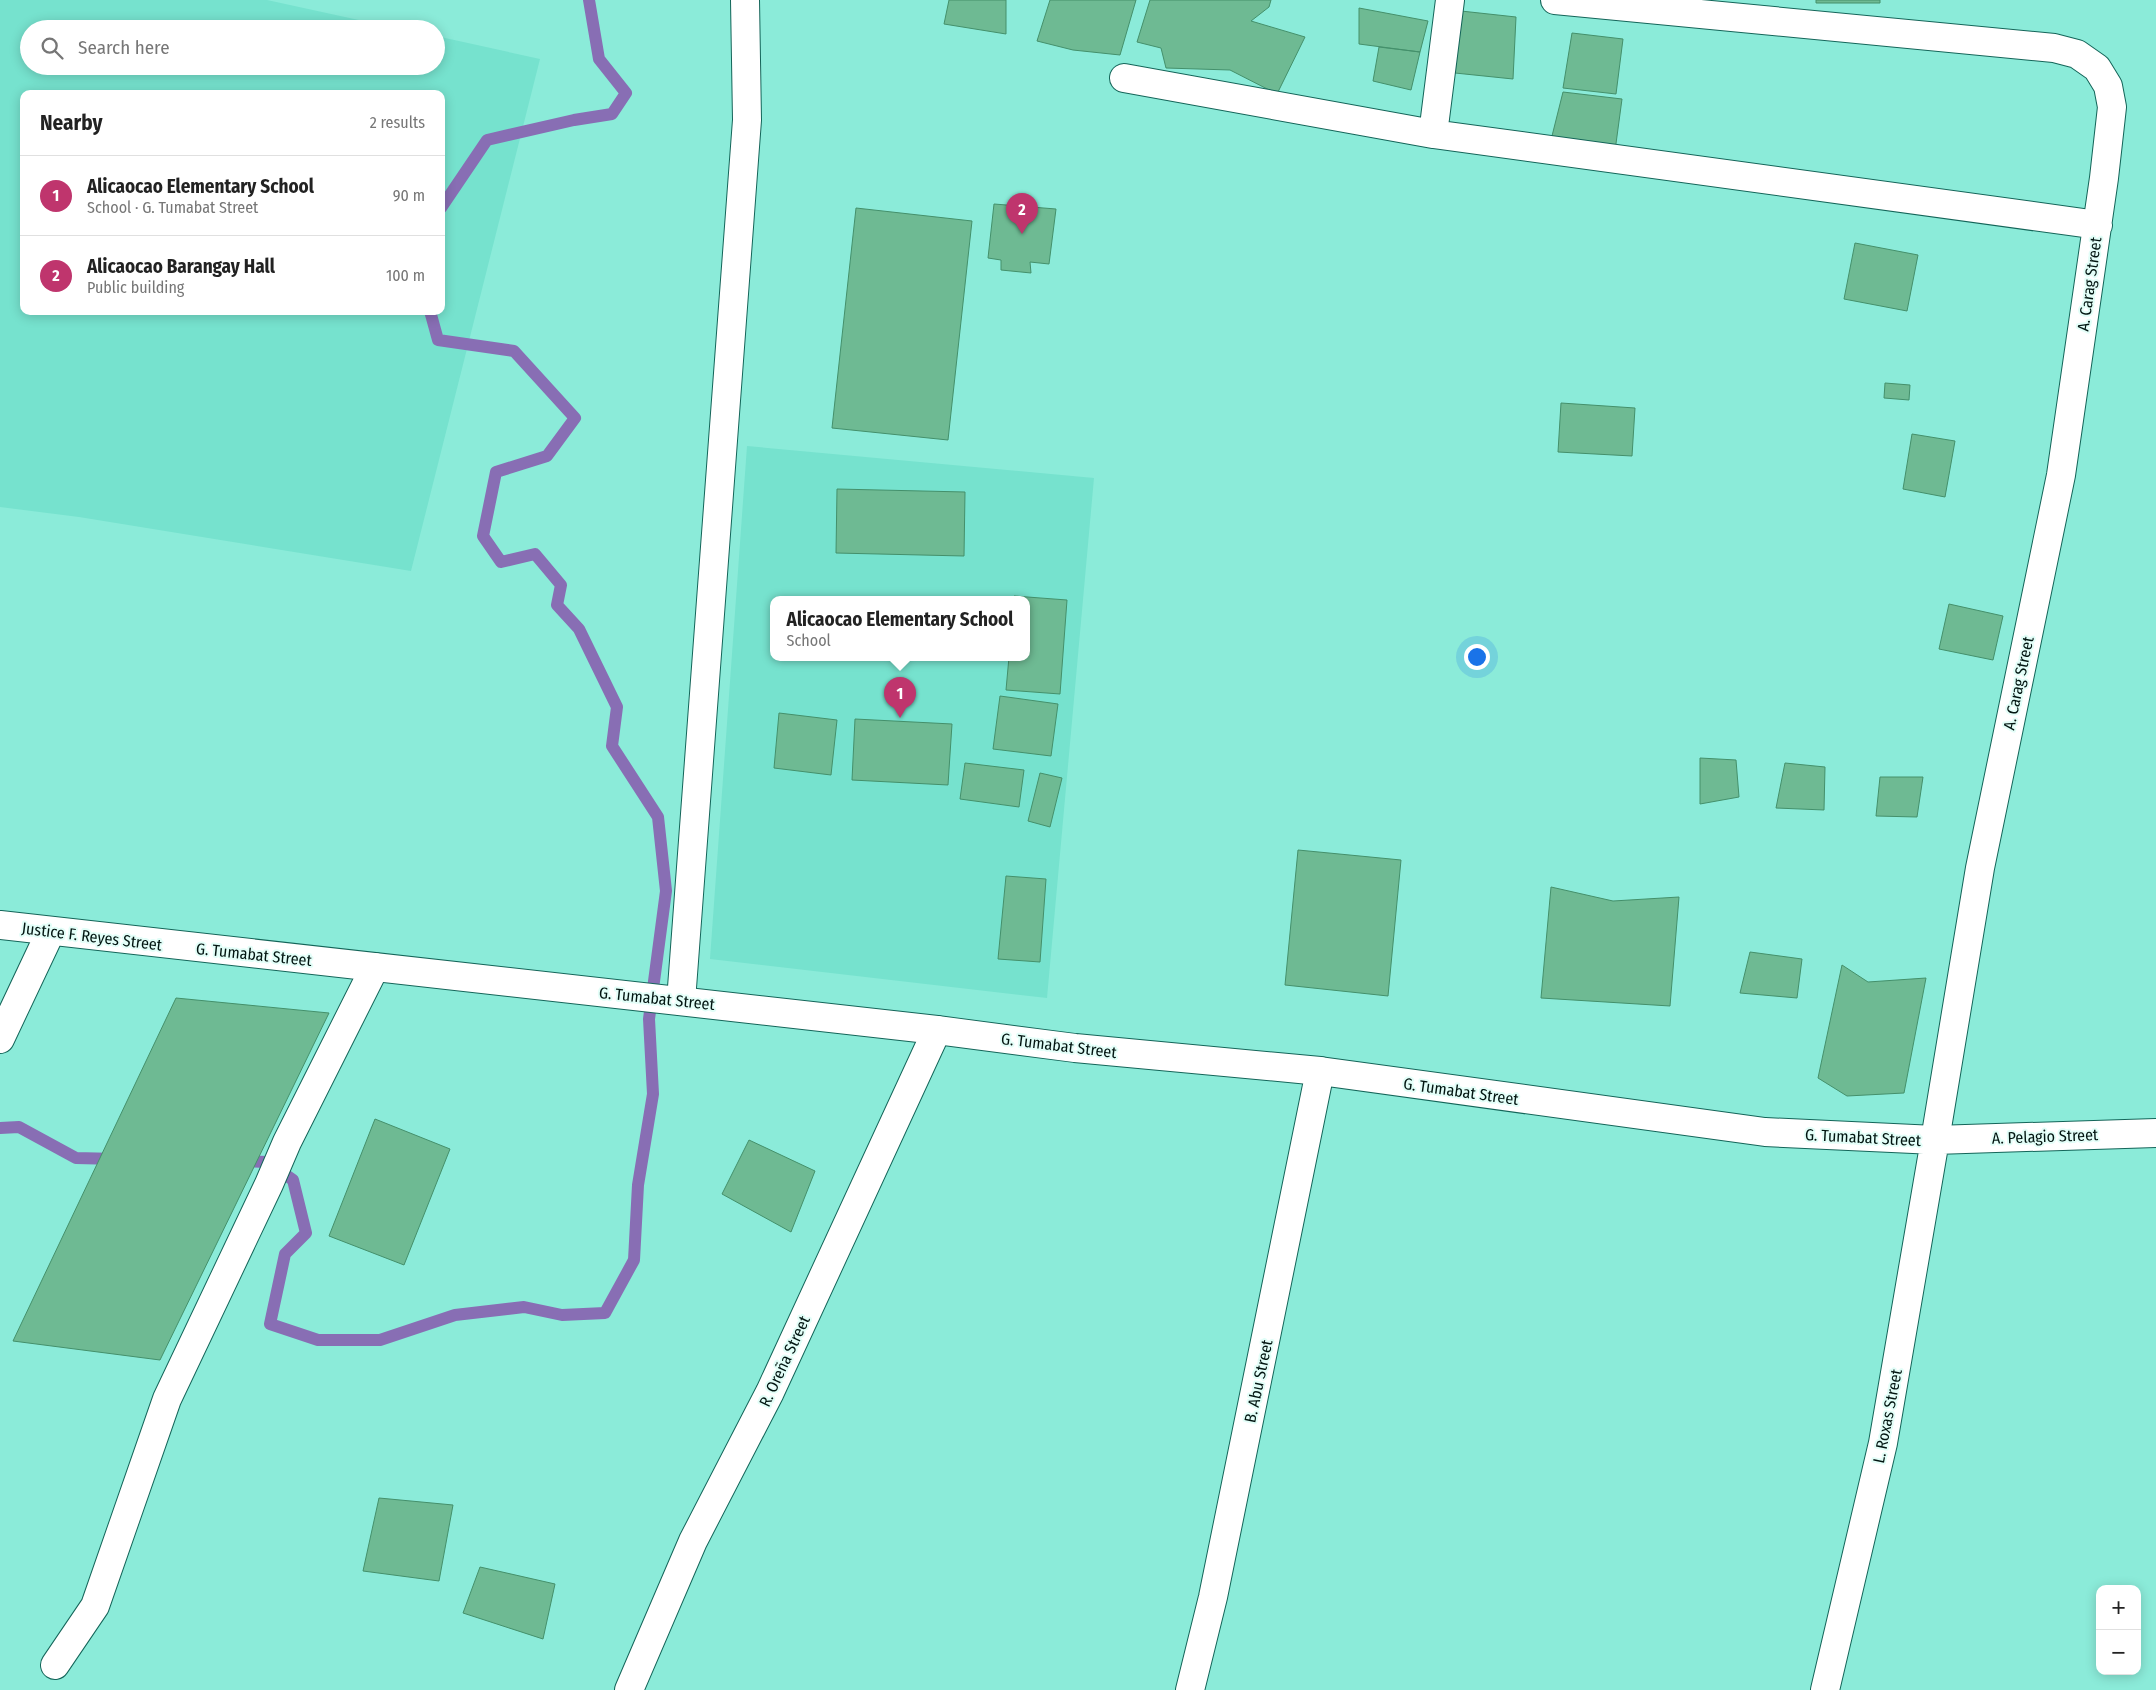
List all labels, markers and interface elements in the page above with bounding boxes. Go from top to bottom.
search box [20,20,445,75]
icon: search [38,34,66,62]
text: Search here [78,36,170,59]
text: Nearby [40,110,102,136]
text: 2 results [370,113,425,132]
text: Alicaocao Elementary School [87,175,314,198]
text: 1 [53,186,59,205]
text: 90 m [393,186,425,205]
pin: 2 [1006,193,1038,234]
text: School · G. Tumabat Street [87,198,258,217]
street label: A. Carag Street [2073,235,2106,332]
text: Alicaocao Barangay Hall [87,255,275,278]
text: 2 [52,266,60,285]
text: 100 m [386,266,425,285]
text: Public building [87,278,184,297]
popup [770,596,1030,661]
text: Alicaocao Elementary School [787,608,1013,631]
text: School [787,631,831,650]
street label: A. Carag Street [1999,634,2038,731]
your location [1464,644,1490,670]
pin: 1 [884,677,916,718]
street label: Justice F. Reyes Street [21,918,164,955]
street label: G. Tumabat Street [195,939,313,970]
street label: G. Tumabat Street [598,983,716,1014]
street label: G. Tumabat Street [1000,1029,1118,1062]
street label: G. Tumabat Street [1402,1074,1521,1109]
street label: G. Tumabat Street [1804,1125,1922,1150]
street label: A. Pelagio Street [1992,1125,2099,1148]
street label: R. Oreña Street [755,1312,814,1410]
street label: B. Abu Street [1240,1337,1277,1424]
street label: L. Roxas Street [1869,1367,1906,1465]
map controls [2096,1585,2141,1675]
button: + [2096,1585,2141,1630]
button: − [2096,1630,2141,1675]

